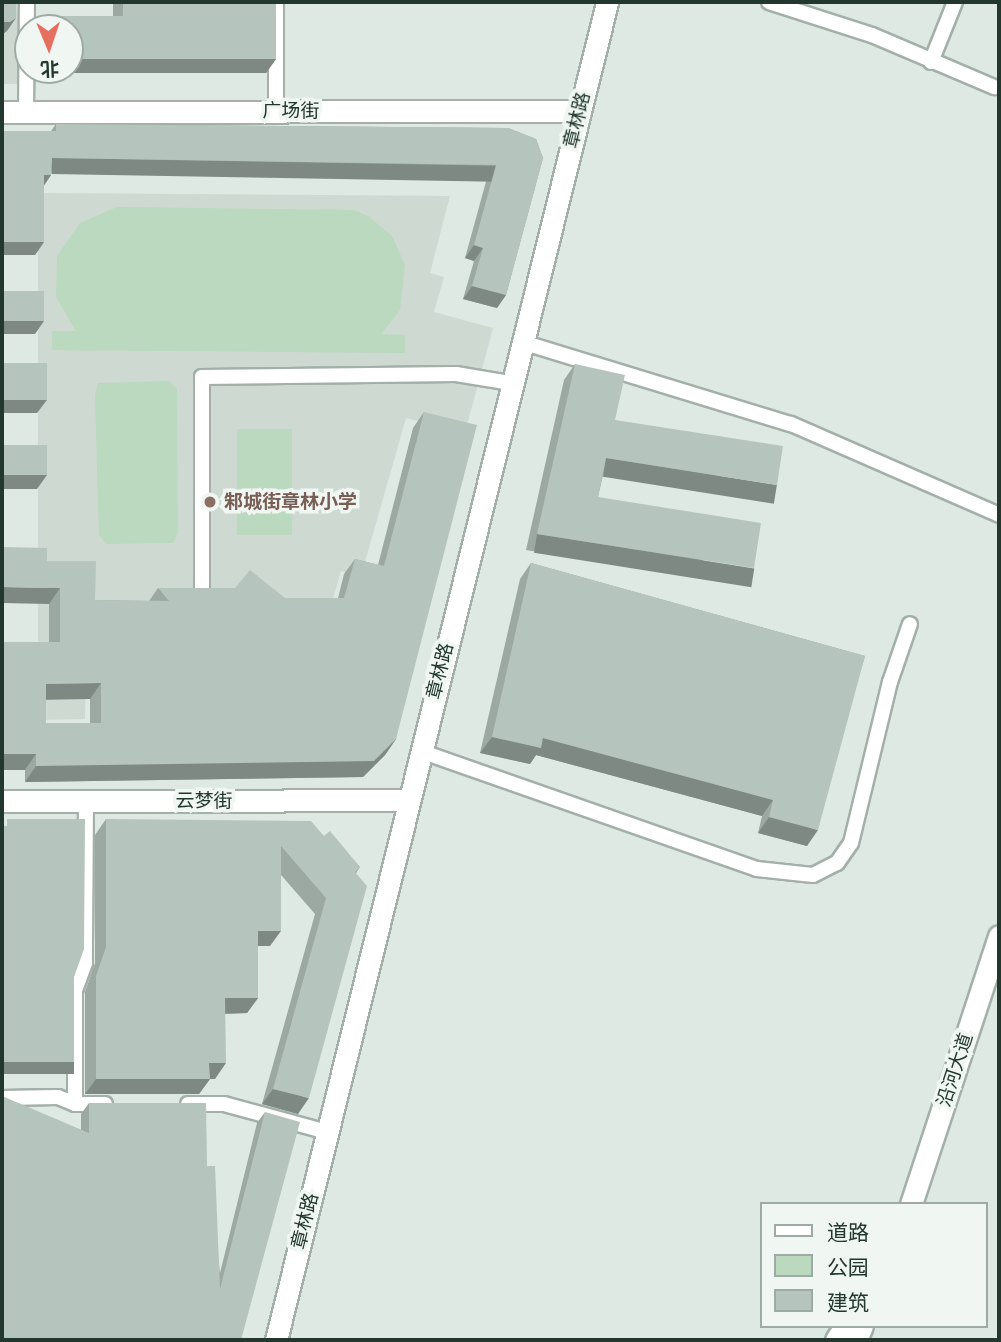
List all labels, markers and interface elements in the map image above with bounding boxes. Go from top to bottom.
north arrow [14,14,84,84]
text: 北 [40,57,60,80]
street label: 章林路 [559,90,595,150]
street label: 广场街 [263,100,319,122]
place label: 邾城街章林小学 [224,491,357,513]
marker: 邾城街章林小学 [202,494,218,510]
street label: 章林路 [422,641,458,701]
street label: 云梦街 [176,790,232,812]
street label: 沿河大道 [932,1030,978,1110]
street label: 章林路 [287,1191,323,1251]
legend [760,1202,987,1328]
text: 道路 [827,1221,869,1245]
text: 公园 [827,1256,869,1280]
text: 建筑 [827,1291,869,1315]

